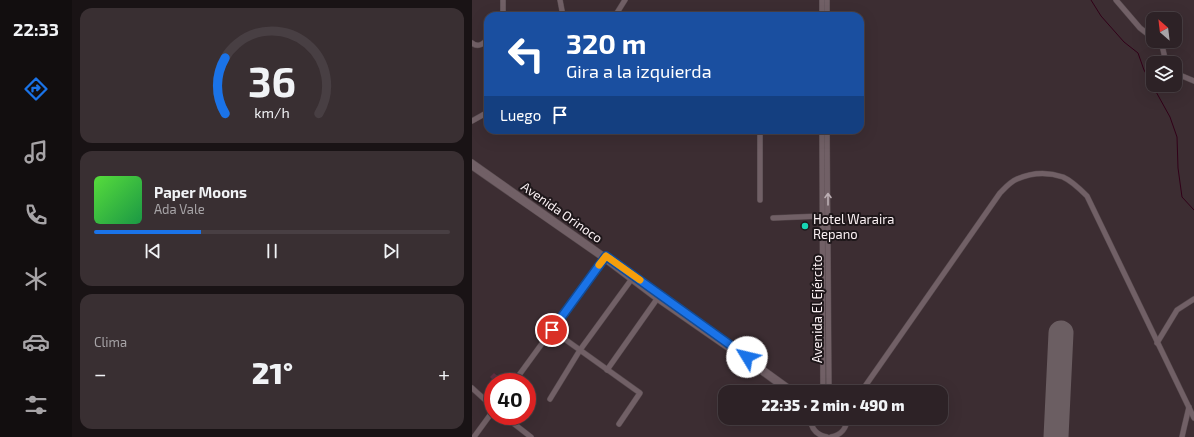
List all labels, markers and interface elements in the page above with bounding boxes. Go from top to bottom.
north arrow [1146,12,1182,48]
map controls [1146,12,1182,92]
text: 22:33 [13,18,59,40]
text: 320 m [566,26,647,60]
icon: left [500,28,552,80]
text: 36 [248,54,296,104]
button: layers [1146,56,1182,92]
text: Gira a la izquierda [566,60,712,82]
icon: directions [22,75,50,103]
text: km/h [254,103,290,120]
icon: arrive [549,104,571,126]
text: Luego [500,106,541,124]
icon: music [22,138,50,166]
street label: Avenida Orinoco [518,178,606,246]
text: Paper Moons [154,183,247,201]
one-way arrow [824,193,832,206]
icon: phone [22,201,50,229]
text: Ada Vale [154,201,205,217]
place label: Hotel Waraira Repano [813,211,894,242]
marker: Hotel Waraira Repano [800,221,810,231]
icon: previous [142,240,164,262]
icon: pause [261,240,283,262]
icon: next [380,240,402,262]
street label: Avenida El Ejército [809,255,825,363]
icon: climate [22,265,50,293]
pin [535,313,569,347]
icon: arrive [541,319,563,341]
icon: car [22,328,50,356]
text: Clima [94,334,127,350]
position arrow [726,336,768,378]
text: 21° [252,354,293,390]
text: − [94,360,107,386]
text: + [438,360,450,386]
speed limit sign: 40 [484,373,536,425]
icon: filters [22,391,50,419]
text: 22:35 · 2 min · 490 m [762,396,905,414]

